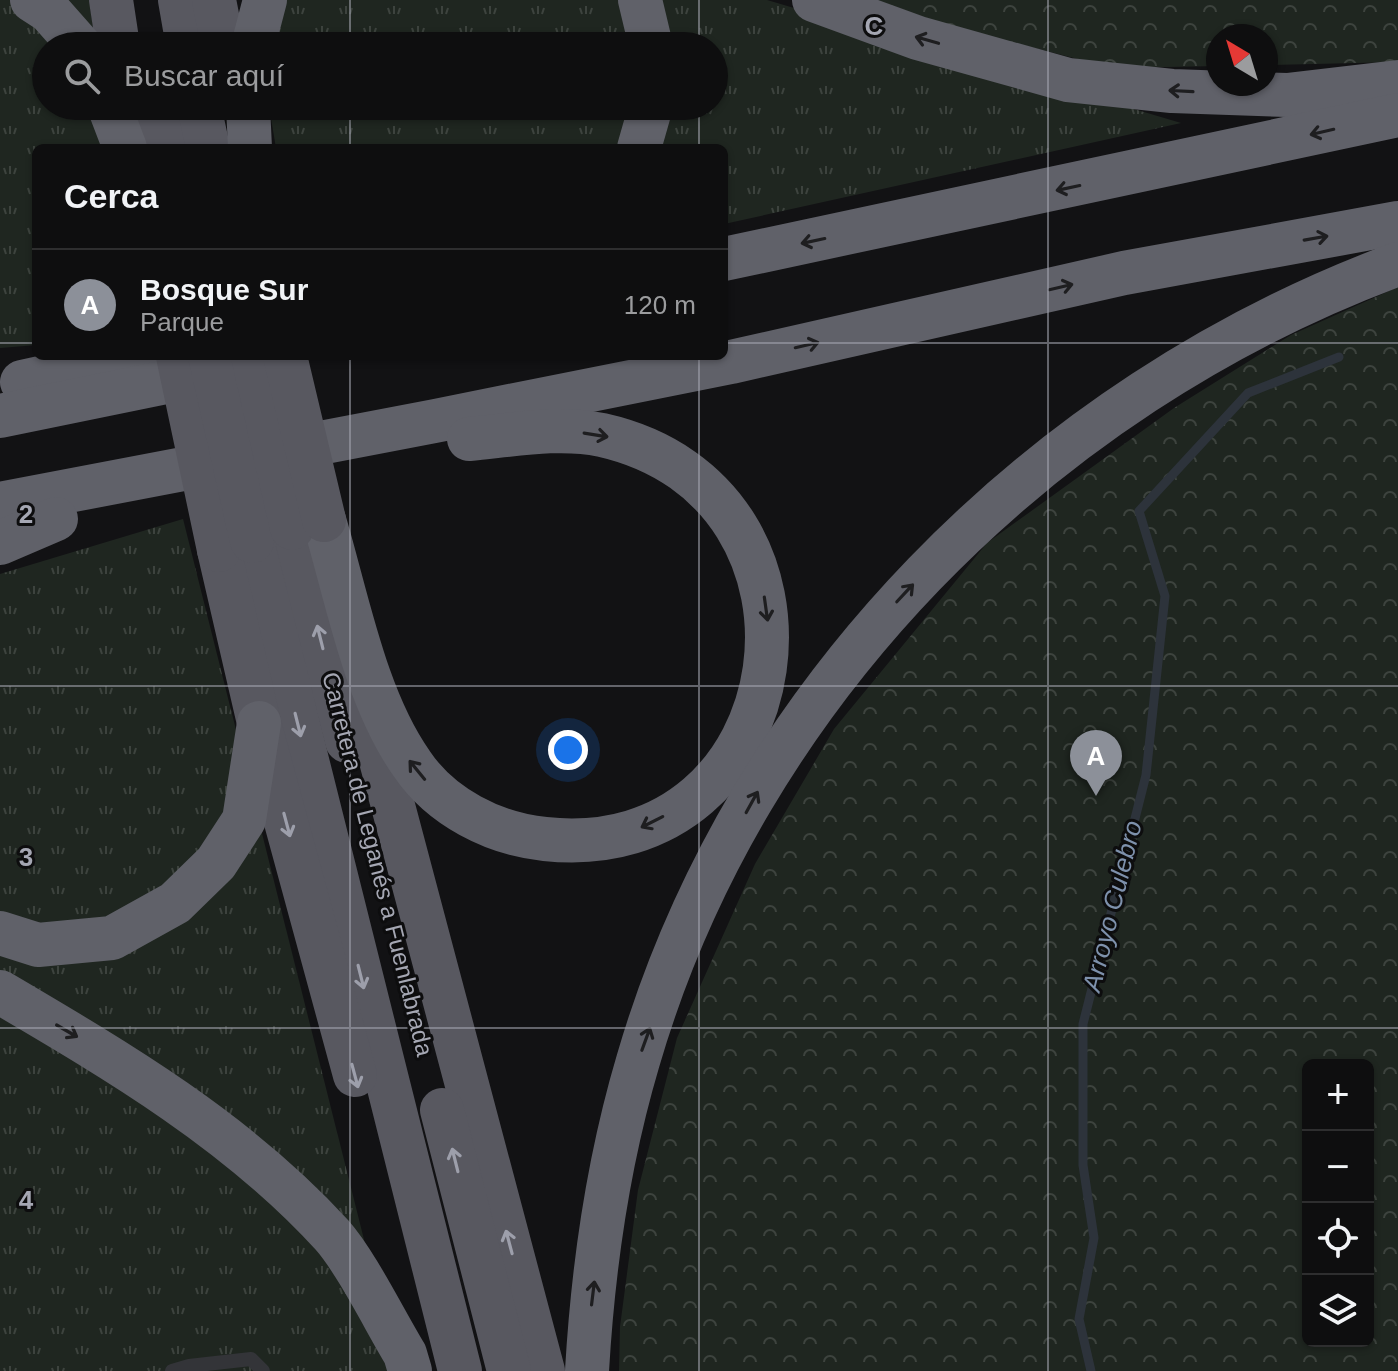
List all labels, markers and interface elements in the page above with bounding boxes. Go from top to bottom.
text: C [865,11,884,41]
north arrow [1206,24,1278,96]
search box [32,32,728,120]
one-way arrow [914,32,940,47]
icon: search [60,54,104,98]
text: Buscar aquí [124,59,284,92]
one-way arrow [1168,83,1195,98]
one-way arrow [1310,125,1335,140]
text: Cerca [64,177,159,215]
one-way arrow [1056,181,1081,196]
one-way arrow [1303,229,1329,244]
one-way arrow [801,234,827,249]
text: Bosque Sur [140,273,308,306]
one-way arrow [1048,279,1073,294]
text: A [81,290,99,320]
text: 120 m [624,290,696,320]
text: Parque [140,307,224,337]
one-way arrow [794,336,820,351]
one-way arrow [583,429,609,444]
text: 2 [19,499,33,529]
one-way arrow [896,584,914,604]
one-way arrow [759,596,774,621]
one-way arrow [312,625,327,650]
street label: Carretera de Leganés a Fuenlabrada [317,669,439,1059]
one-way arrow [291,711,306,737]
your location [548,730,588,770]
pin: A [1070,730,1122,796]
one-way arrow [408,760,426,780]
one-way arrow [744,791,760,814]
one-way arrow [280,811,295,837]
one-way arrow [641,815,665,831]
water label: Arroyo Culebro [1076,818,1148,996]
text: 3 [19,842,33,872]
one-way arrow [354,964,369,989]
one-way arrow [55,1023,78,1039]
one-way arrow [639,1027,654,1052]
map controls [1302,1059,1374,1347]
button: + [1302,1059,1374,1131]
one-way arrow [349,1062,364,1088]
button: − [1302,1131,1374,1203]
one-way arrow [446,1148,461,1173]
text: 4 [19,1185,34,1215]
button: locate [1302,1203,1374,1275]
one-way arrow [500,1229,515,1255]
button: layers [1302,1275,1374,1347]
one-way arrow [585,1280,600,1307]

